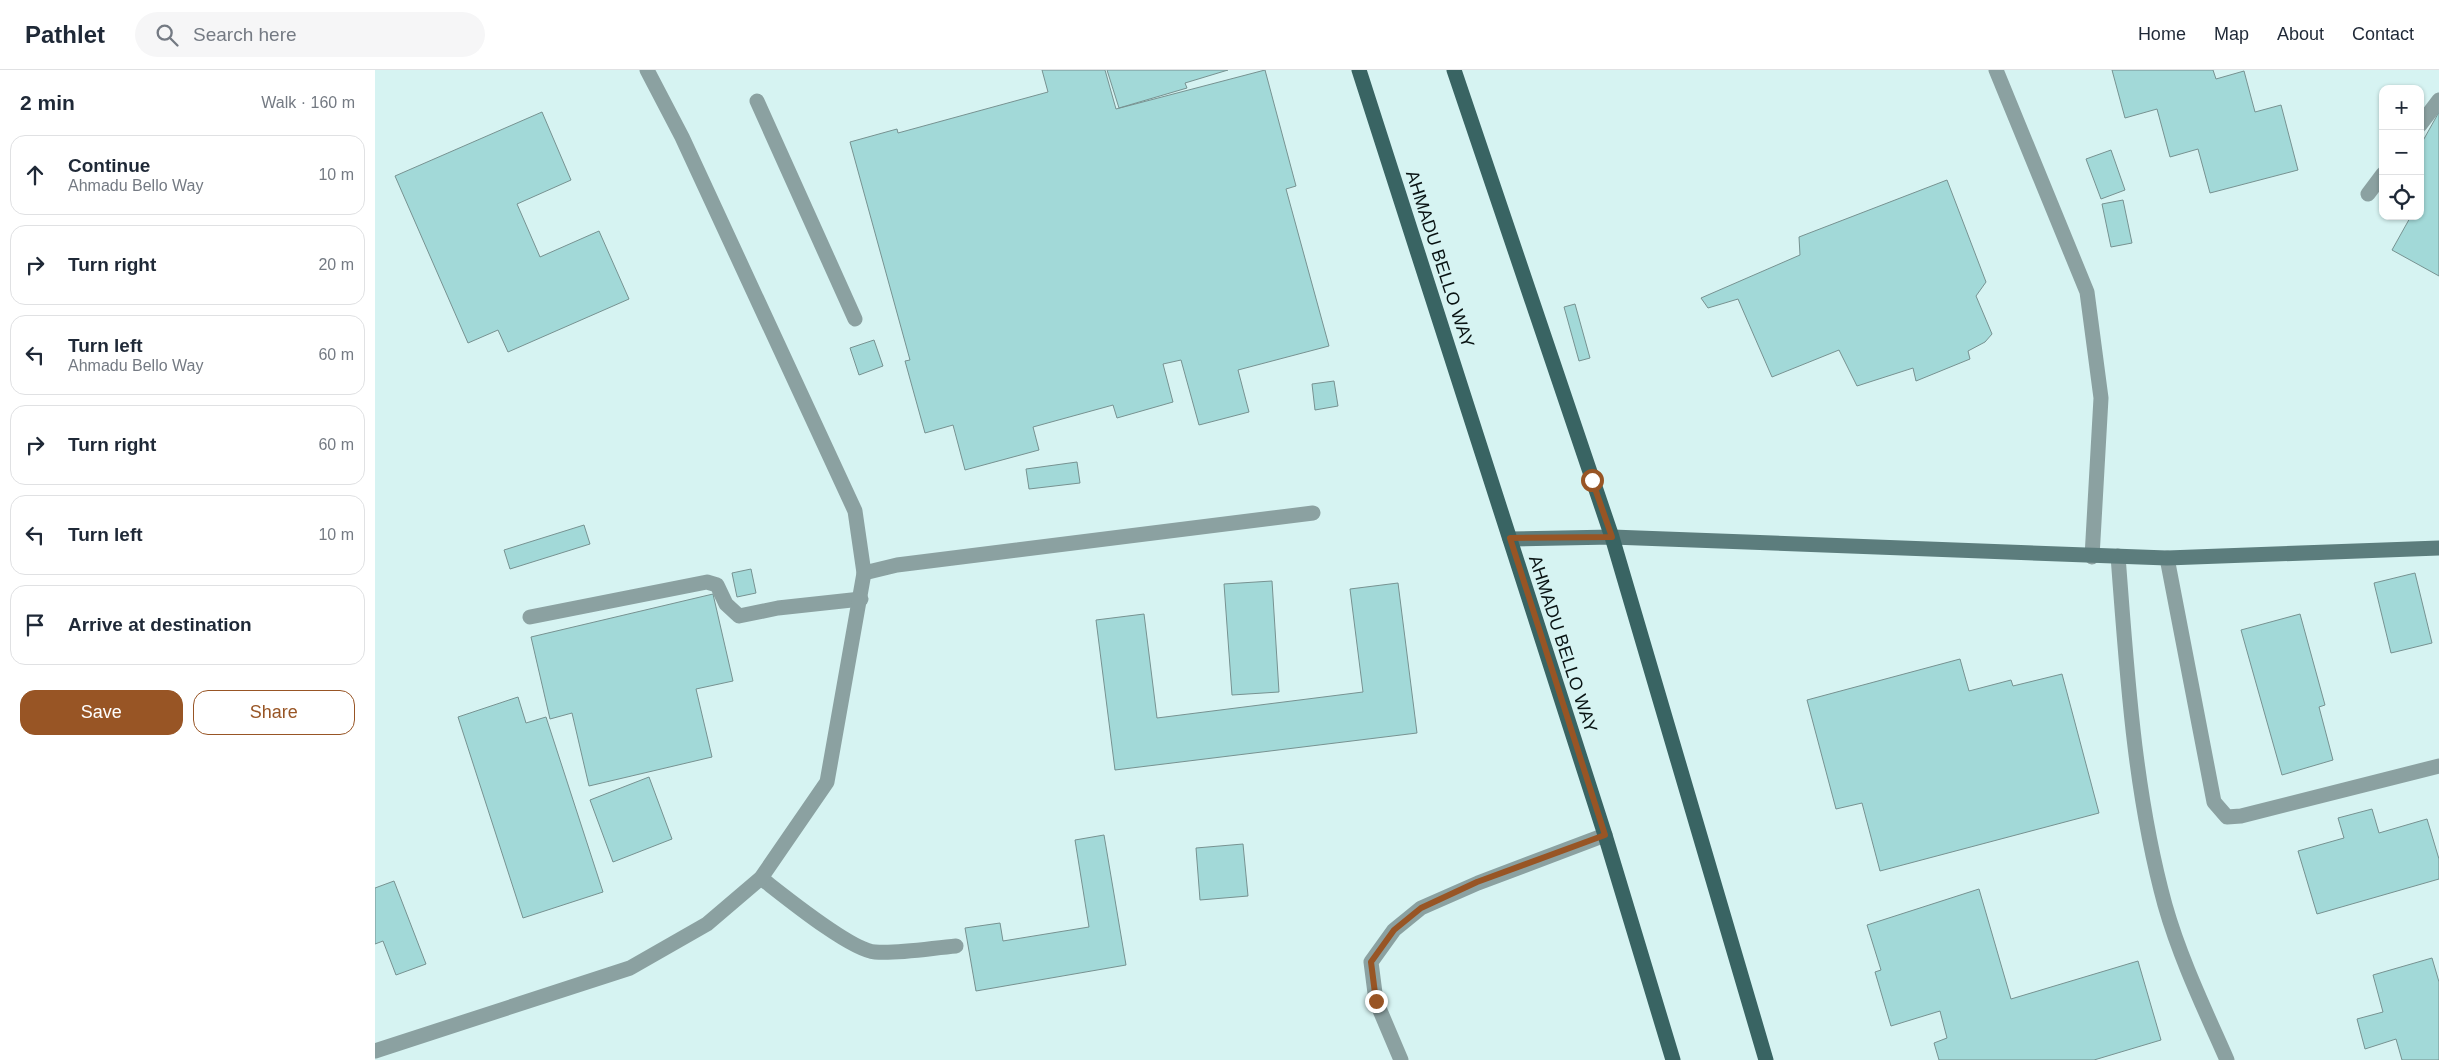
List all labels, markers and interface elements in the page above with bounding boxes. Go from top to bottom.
search box [135,12,485,57]
text: Pathlet [25,21,105,48]
icon: search [153,21,181,49]
text: Search here [193,24,297,45]
text: Home [2138,24,2186,44]
text: Map [2214,24,2249,44]
text: About [2277,24,2324,44]
text: Contact [2352,24,2414,44]
map controls [2379,85,2424,220]
button: + [2379,85,2424,130]
text: 2 min [20,91,75,114]
text: Walk · 160 m [261,94,355,111]
button: − [2379,130,2424,175]
text: Continue [68,155,150,176]
icon: ahead [21,161,49,189]
text: 10 m [318,166,354,183]
street label: AHMADU BELLO WAY [1402,168,1478,350]
button: locate [2379,175,2424,220]
text: Ahmadu Bello Way [68,177,203,194]
icon: right [21,251,49,279]
text: Turn right [68,254,156,275]
text: 20 m [318,256,354,273]
text: Turn left [68,335,143,356]
icon: left [21,341,49,369]
text: 60 m [318,346,354,363]
text: Ahmadu Bello Way [68,357,203,374]
icon: right [21,431,49,459]
text: Turn right [68,434,156,455]
text: 60 m [318,436,354,453]
route start [1581,469,1604,492]
icon: left [21,521,49,549]
text: Turn left [68,524,143,545]
text: 10 m [318,526,354,543]
street label: AHMADU BELLO WAY [1525,553,1601,735]
icon: arrive [21,611,49,639]
text: Arrive at destination [68,614,252,635]
button: Save [20,690,183,735]
button: Share [193,690,355,735]
route end [1365,990,1388,1013]

